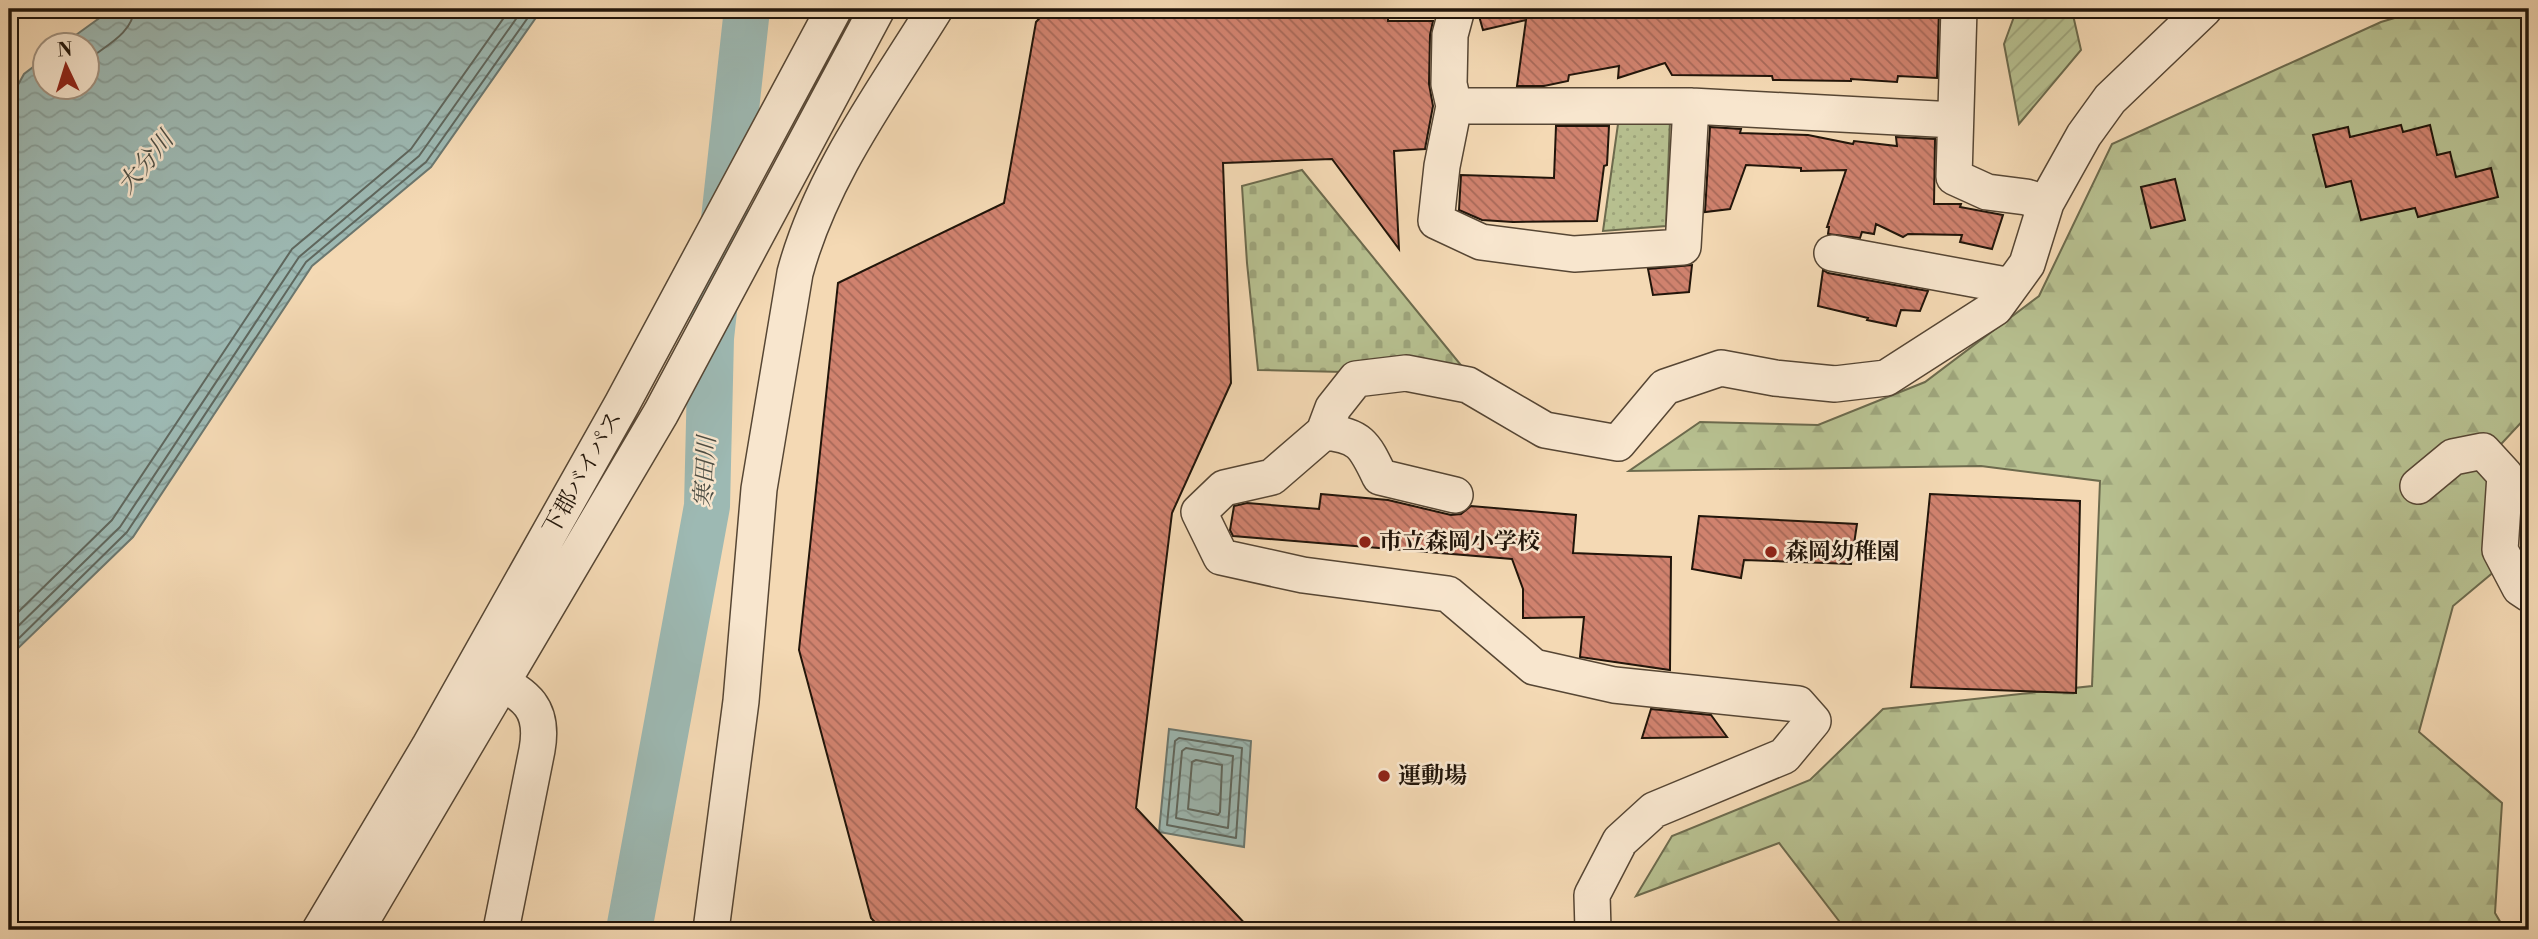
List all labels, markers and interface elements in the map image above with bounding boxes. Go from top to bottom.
north arrow [32,32,102,102]
text: N [57,38,73,63]
water label: 大分川 [111,123,183,200]
street label: 下郡バイパス [537,406,629,540]
water label: 寒田川 [689,432,723,509]
place label: 市立森岡小学校 [1379,528,1540,556]
marker: 市立森岡小学校 [1357,534,1373,550]
place label: 森岡幼稚園 [1785,538,1900,566]
marker: 森岡幼稚園 [1763,544,1779,560]
place label: 運動場 [1398,762,1467,790]
marker: 運動場 [1376,768,1392,784]

